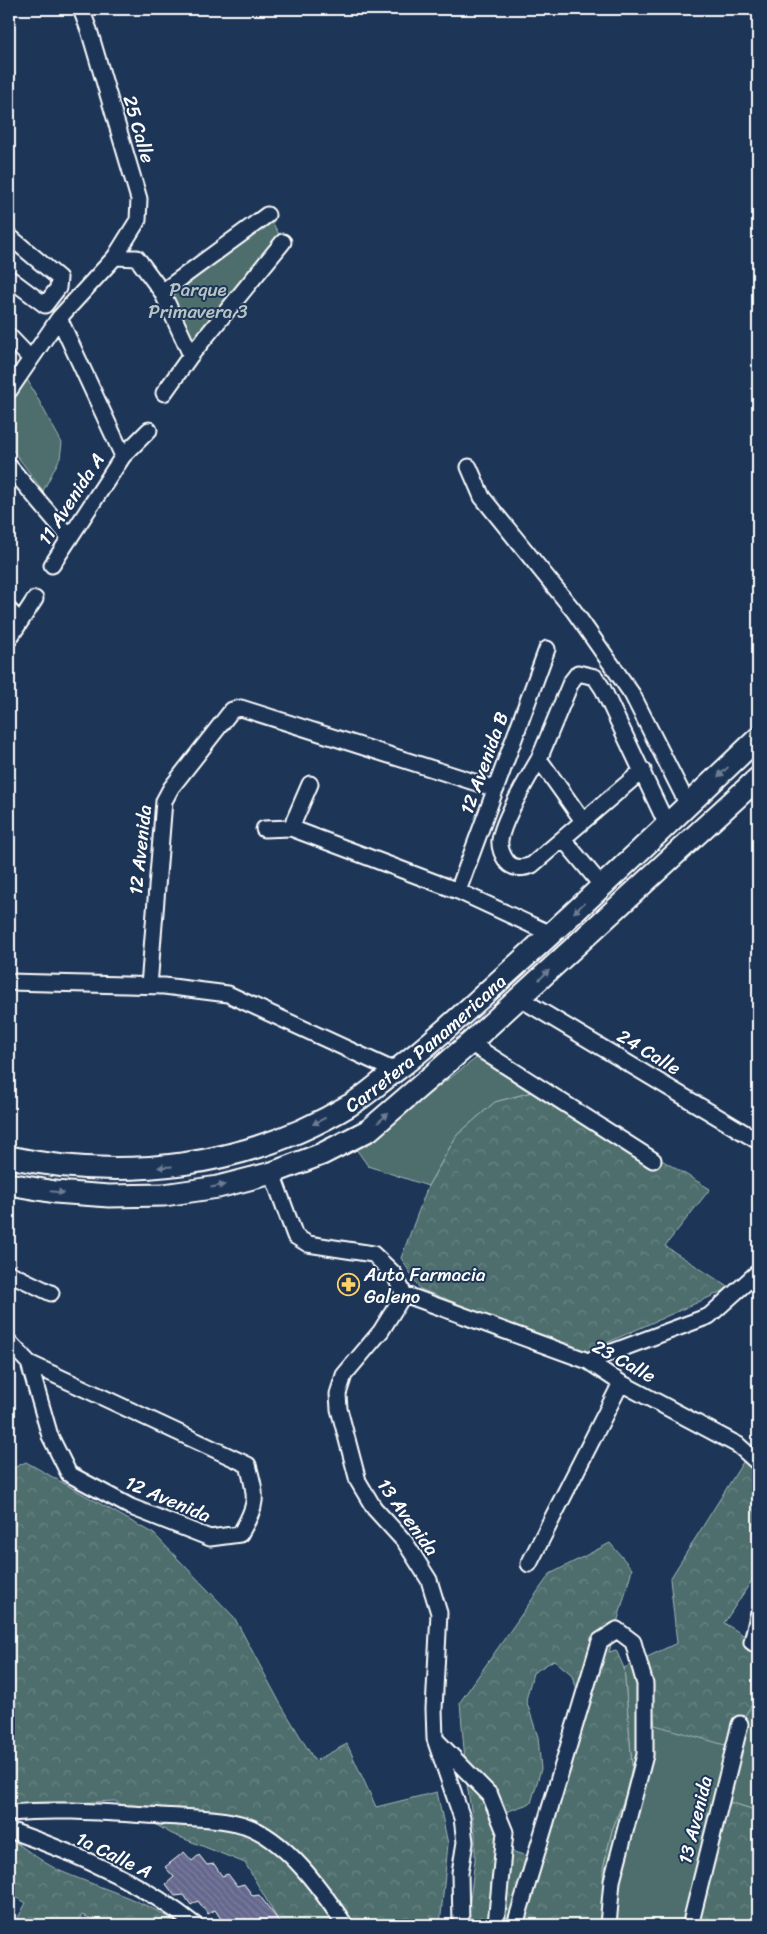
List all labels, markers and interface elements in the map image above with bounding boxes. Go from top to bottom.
street label: 25 Calle [114,91,165,167]
park label: Parque Primavera 3 [148,273,248,328]
street label: 11 Avenida A [29,446,113,552]
street label: 12 Avenida B [450,707,518,819]
one-way arrow [717,766,729,778]
street label: 12 Avenida [119,803,161,897]
one-way arrow [574,902,586,914]
street label: Carretera Panamericana [338,965,514,1121]
one-way arrow [538,969,550,981]
street label: 24 Calle [611,1020,688,1084]
one-way arrow [377,1113,389,1124]
one-way arrow [312,1117,327,1125]
one-way arrow [156,1163,172,1171]
one-way arrow [211,1182,227,1190]
one-way arrow [49,1188,65,1196]
place label: Auto Farmacia Galeno [363,1258,486,1313]
pharmacy icon: Auto Farmacia Galeno [336,1273,360,1297]
street label: 23 Calle [586,1330,662,1392]
street label: 12 Avenida [120,1466,216,1532]
street label: 13 Avenida [368,1471,448,1563]
street label: 13 Avenida [668,1772,722,1867]
street label: 1a Calle A [70,1822,158,1888]

